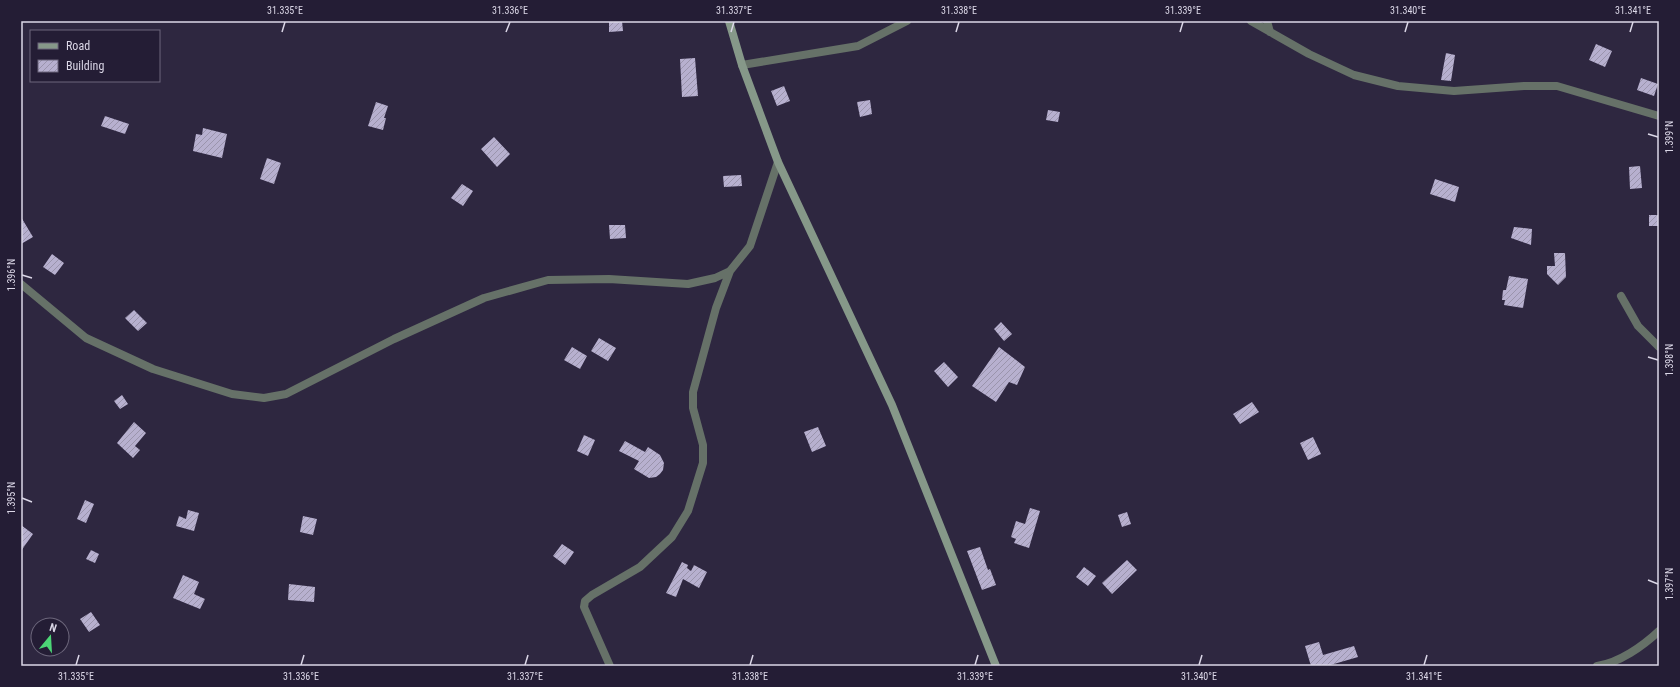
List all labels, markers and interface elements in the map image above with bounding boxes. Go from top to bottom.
text: 31.335°E [267,5,303,16]
text: 31.336°E [492,5,528,16]
text: 31.337°E [716,5,752,16]
text: 31.338°E [941,5,977,16]
text: 31.339°E [1165,5,1201,16]
text: 31.340°E [1390,5,1426,16]
text: 31.341°E [1615,5,1651,16]
legend [30,30,160,82]
text: Road [66,39,90,53]
text: Building [66,59,104,73]
text: 1.399°N [1664,121,1675,153]
text: 1.396°N [6,259,17,291]
text: 1.398°N [1664,344,1675,376]
text: 1.395°N [6,482,17,514]
text: 1.397°N [1664,568,1675,600]
north arrow [30,617,70,657]
text: N [48,621,58,635]
text: 31.335°E [58,671,94,682]
text: 31.336°E [283,671,319,682]
text: 31.337°E [507,671,543,682]
text: 31.338°E [732,671,768,682]
text: 31.339°E [957,671,993,682]
text: 31.340°E [1181,671,1217,682]
text: 31.341°E [1406,671,1442,682]

